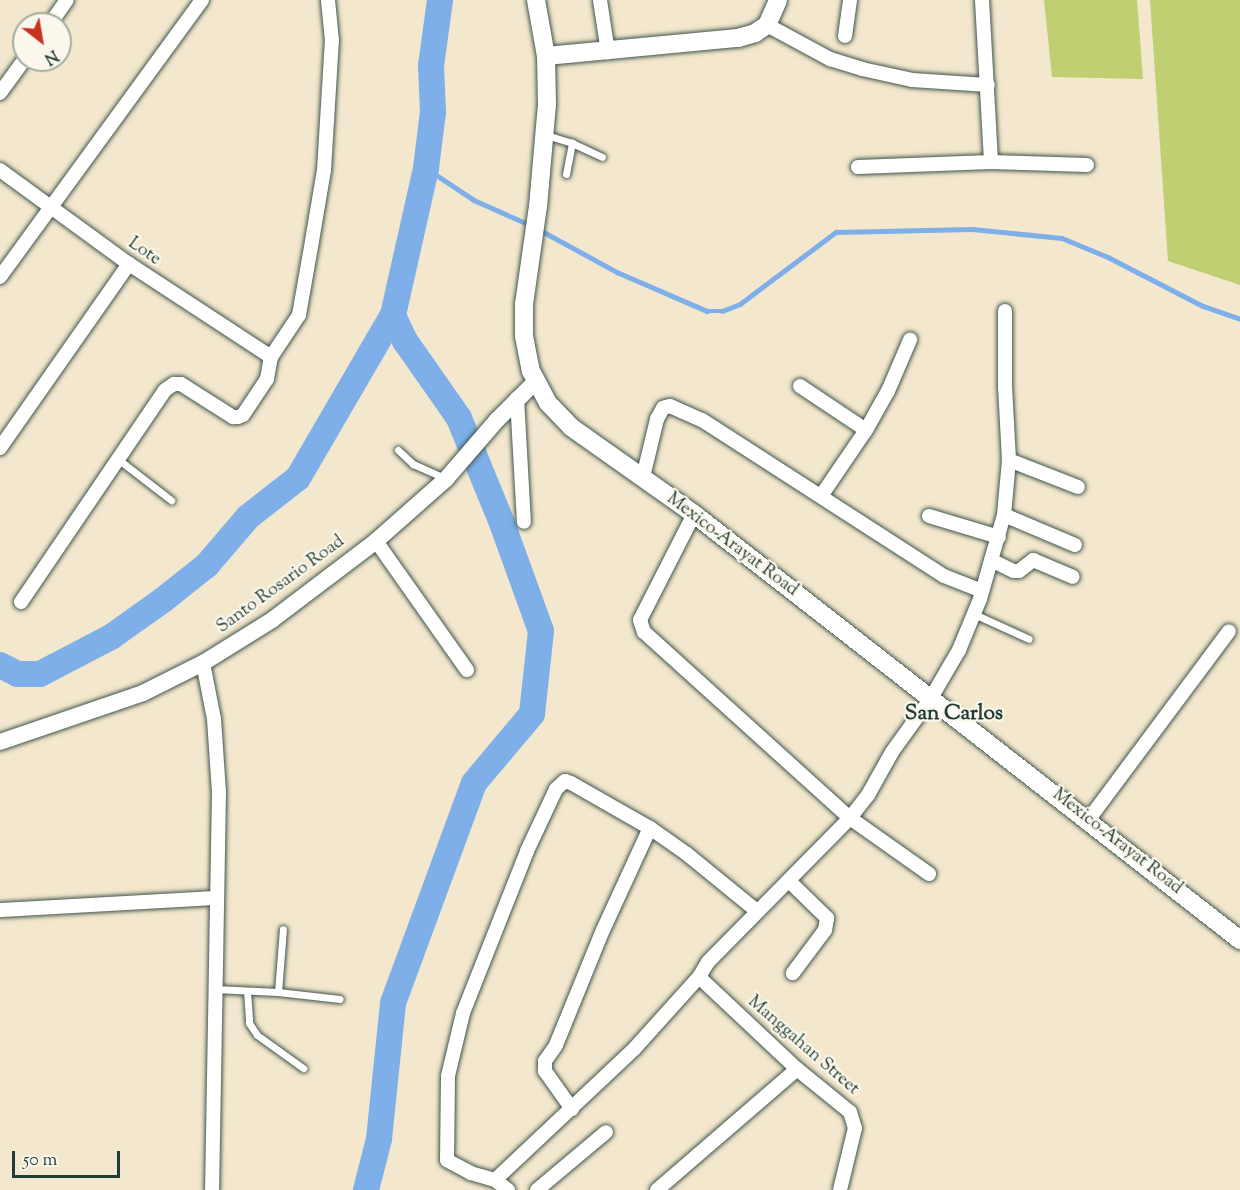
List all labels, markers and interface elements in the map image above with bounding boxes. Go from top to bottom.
north arrow [12,12,72,72]
text: N [39,43,62,69]
street label: Lote [123,233,165,271]
street label: Mexico-Arayat Road [662,488,802,602]
street label: Santo Rosario Road [213,531,349,639]
district label: San Carlos [905,701,1003,727]
street label: Mexico-Arayat Road [1048,784,1186,900]
street label: Manggahan Street [743,992,863,1100]
scale bar [15,1139,123,1177]
text: 50 m [23,1148,57,1174]

